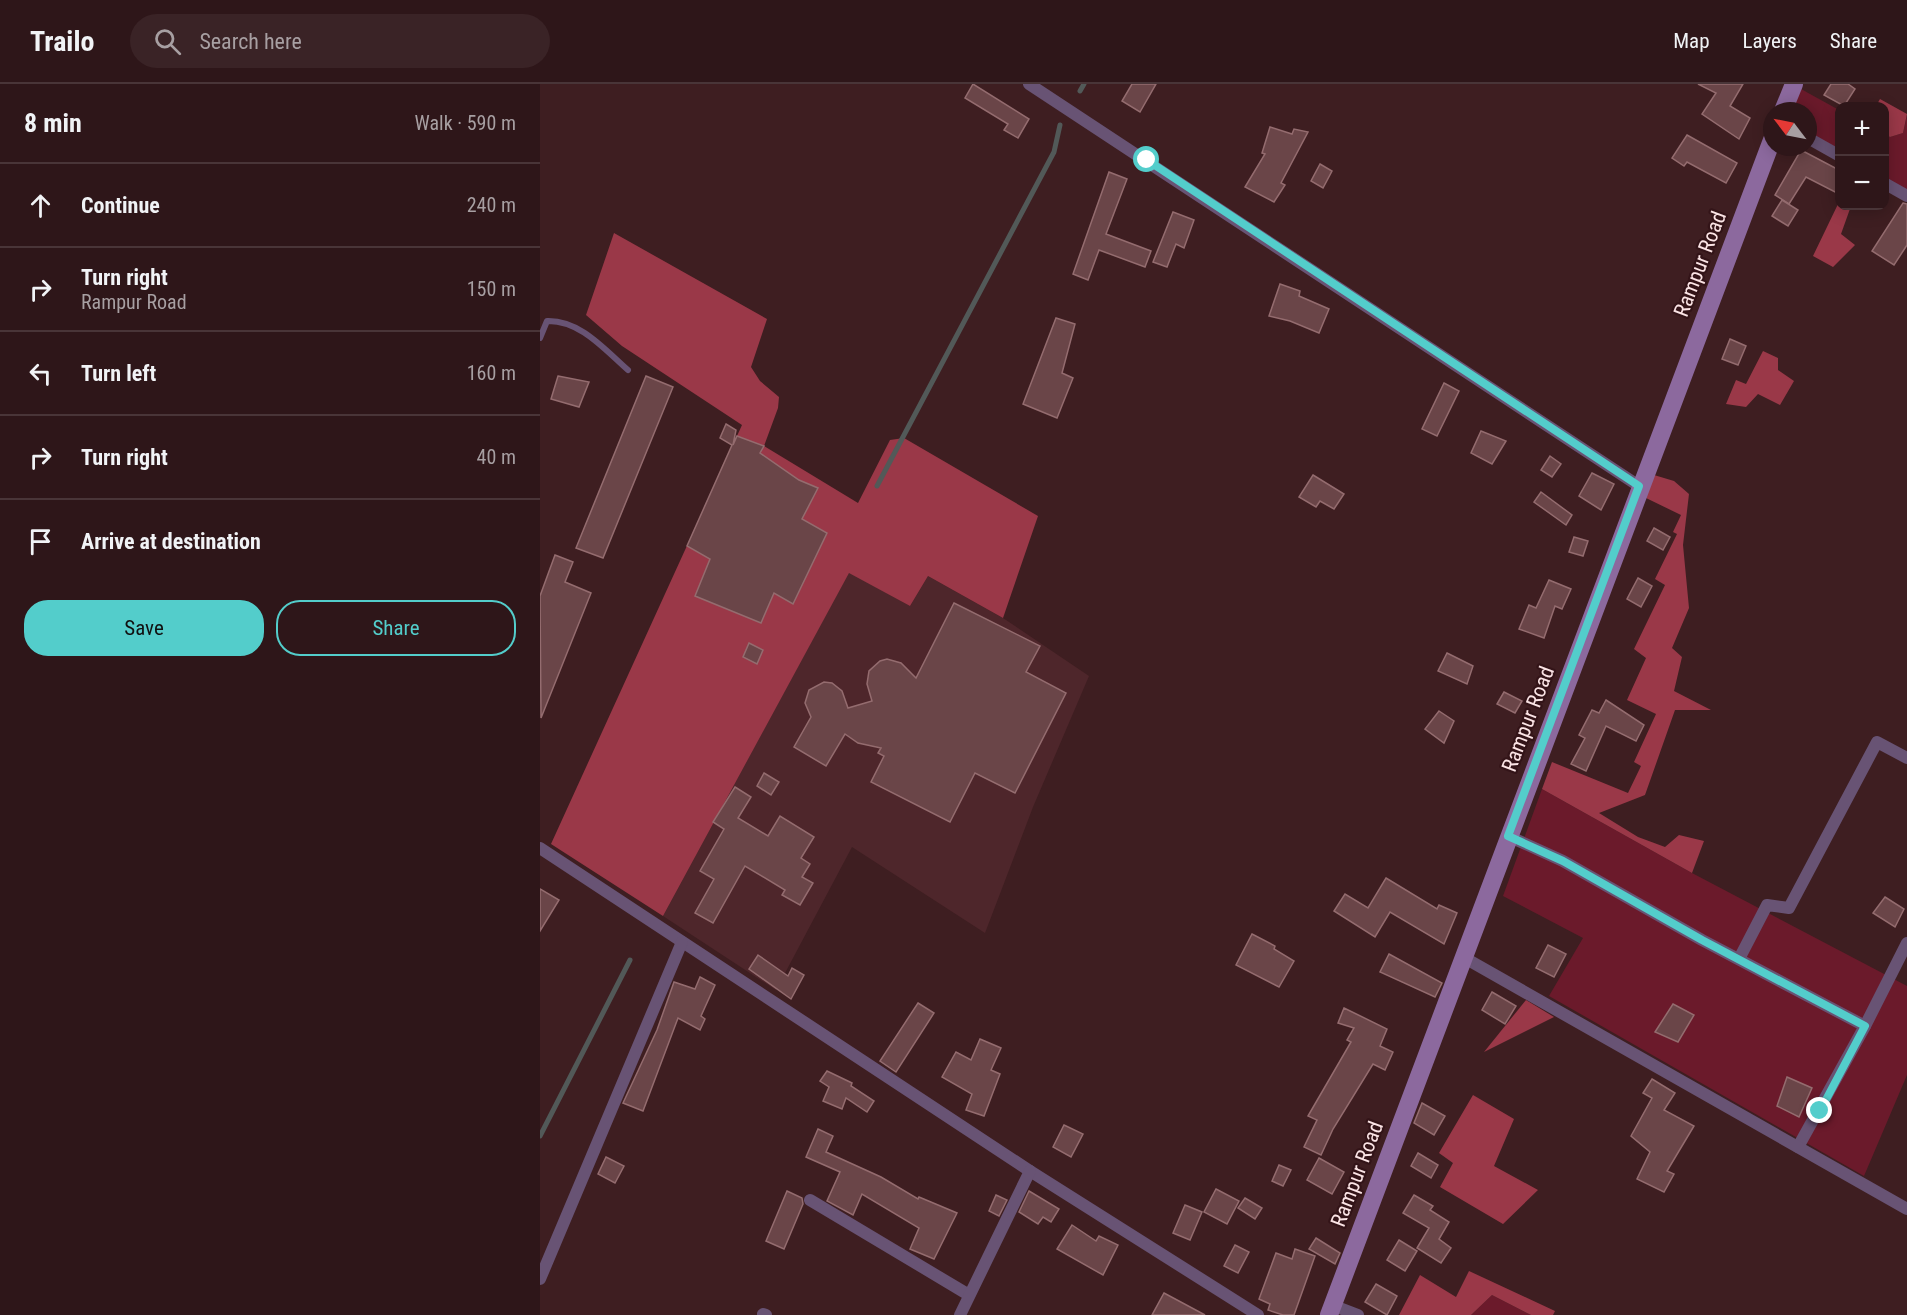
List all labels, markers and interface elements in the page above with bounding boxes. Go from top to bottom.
search box [130,14,550,68]
text: Trailo [30,25,94,58]
icon: search [151,25,184,58]
text: Search here [199,29,302,54]
text: Map [1673,29,1710,53]
text: Layers [1743,29,1797,53]
text: Share [1830,29,1877,53]
north arrow [1763,102,1817,156]
map controls [1835,102,1889,210]
button: + [1835,102,1889,156]
text: 8 min [24,108,82,138]
text: Walk · 590 m [415,111,516,135]
route start [1133,146,1159,172]
button: − [1835,156,1889,210]
icon: ahead [24,189,57,222]
text: Continue [81,193,160,218]
text: 240 m [467,193,516,217]
street label: Rampur Road [1669,208,1731,320]
text: Turn right [81,265,168,290]
icon: right [24,273,57,306]
text: 150 m [467,277,516,301]
text: Rampur Road [81,290,187,314]
icon: left [24,357,57,390]
text: Turn left [81,361,156,386]
text: 160 m [467,361,516,385]
icon: right [24,441,57,474]
text: Turn right [81,445,168,470]
text: 40 m [477,445,516,469]
icon: arrive [24,525,57,558]
text: Arrive at destination [81,529,261,554]
button: Save [24,600,264,656]
button: Share [276,600,516,656]
street label: Rampur Road [1497,663,1559,775]
route end [1806,1097,1832,1123]
street label: Rampur Road [1326,1118,1388,1230]

